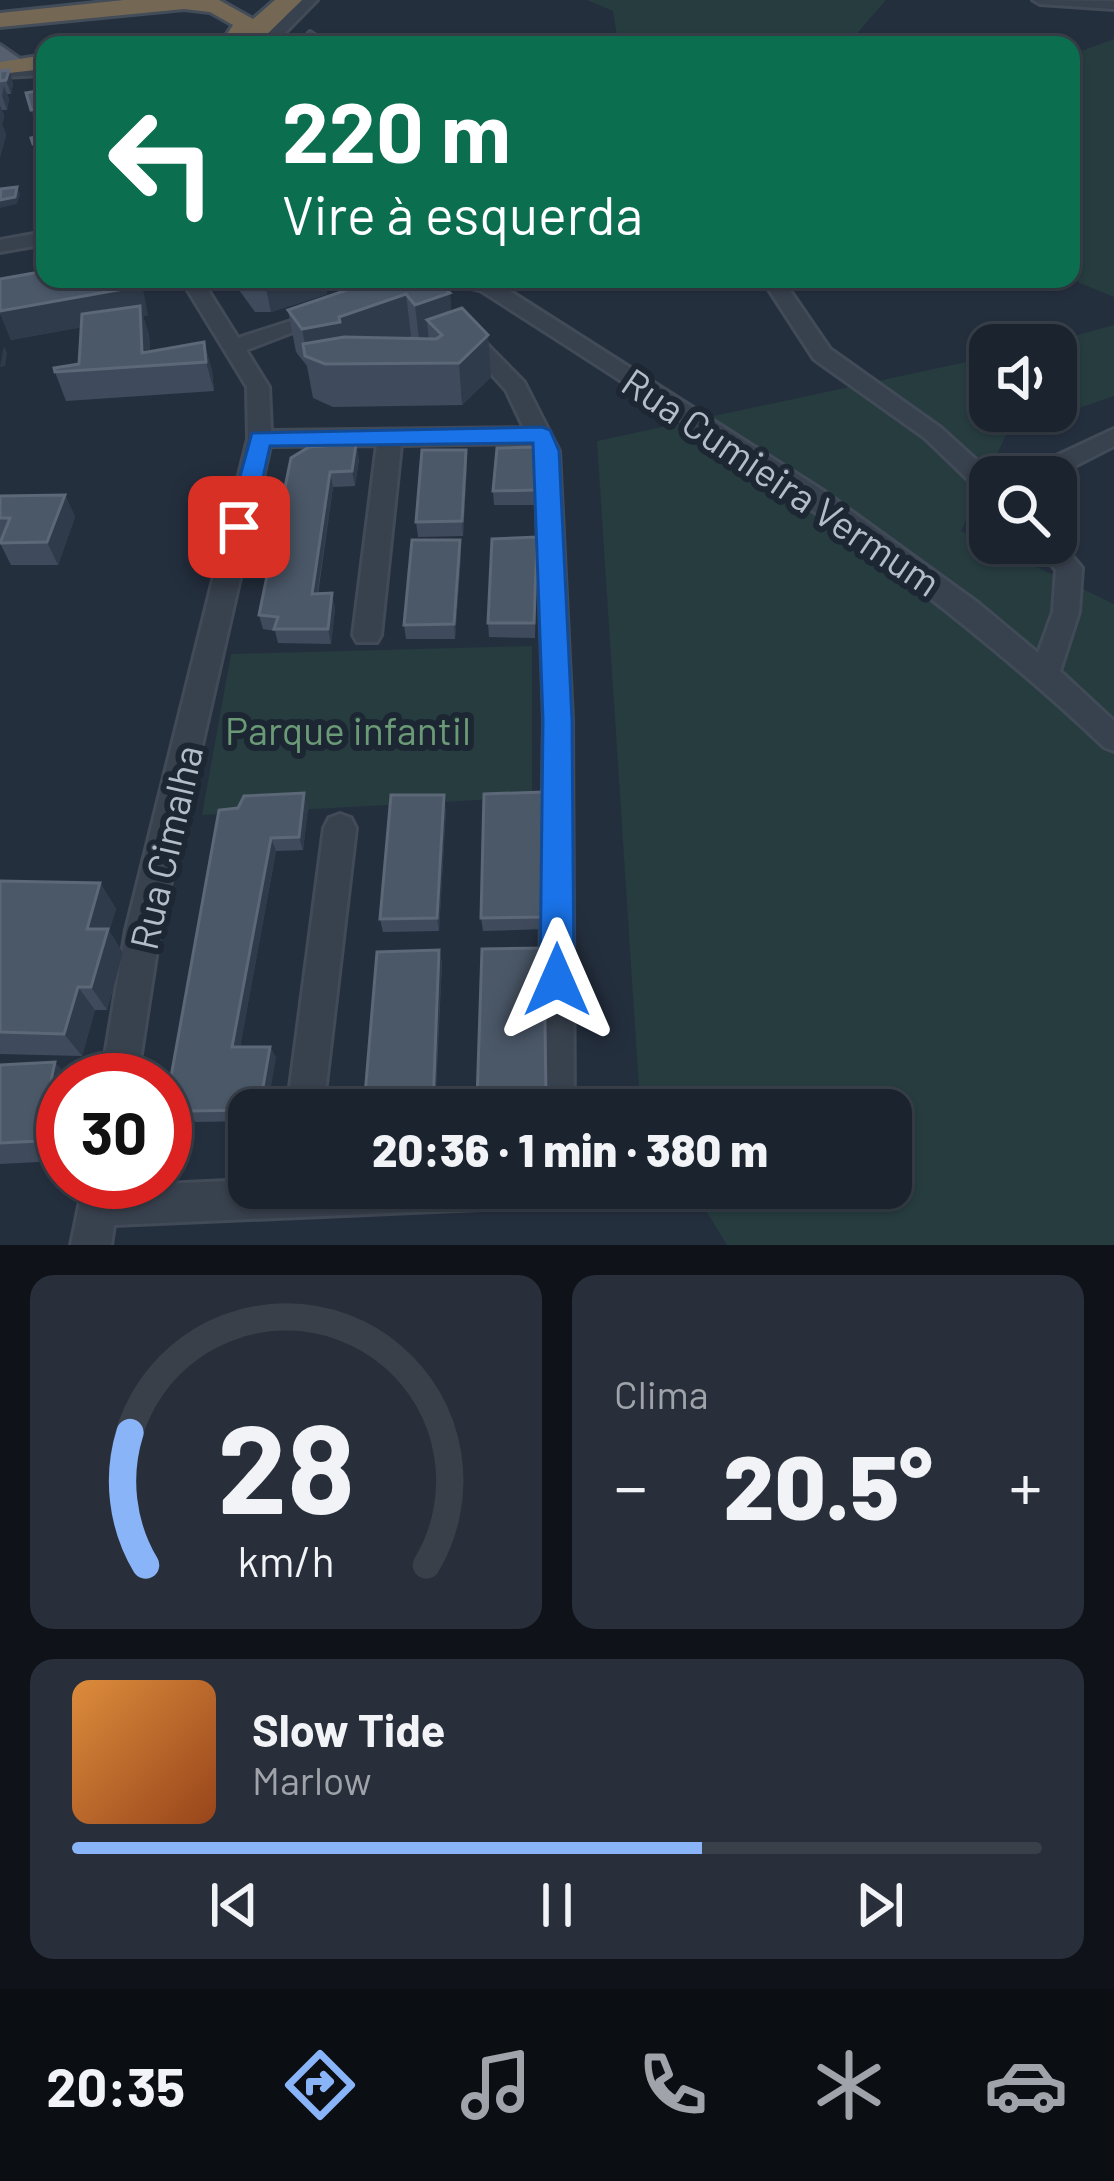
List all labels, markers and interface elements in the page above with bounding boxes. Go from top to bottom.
text: 220 m [282,79,511,180]
icon: left [84,84,240,240]
text: Vire à esquerda [282,181,643,246]
map controls [969,324,1077,564]
button: sound [969,324,1077,432]
street label: Rua Cumieira Vermum [614,357,950,605]
button: search [969,456,1077,564]
pin [188,476,290,578]
icon: arrive [206,494,272,560]
park label: Parque infantil [225,706,471,753]
street label: Rua Cimalha [119,740,211,954]
position arrow [494,917,620,1043]
speed limit sign: 30 [36,1053,192,1209]
text: 20:36 · 1 min · 380 m [372,1122,768,1176]
text: Clima [614,1370,709,1417]
text: 28 [217,1389,355,1539]
text: 20.5° [723,1430,933,1538]
text: − [614,1445,647,1524]
text: + [1009,1445,1042,1524]
text: km/h [237,1534,335,1586]
text: Slow Tide [252,1702,445,1756]
text: Marlow [252,1756,372,1803]
icon: previous [201,1872,267,1938]
icon: pause [524,1872,590,1938]
icon: next [847,1872,913,1938]
icon: directions [278,2043,362,2127]
icon: music [454,2043,538,2127]
icon: phone [631,2043,715,2127]
icon: climate [807,2043,891,2127]
icon: car [984,2043,1068,2127]
text: 20:35 [46,2053,185,2118]

